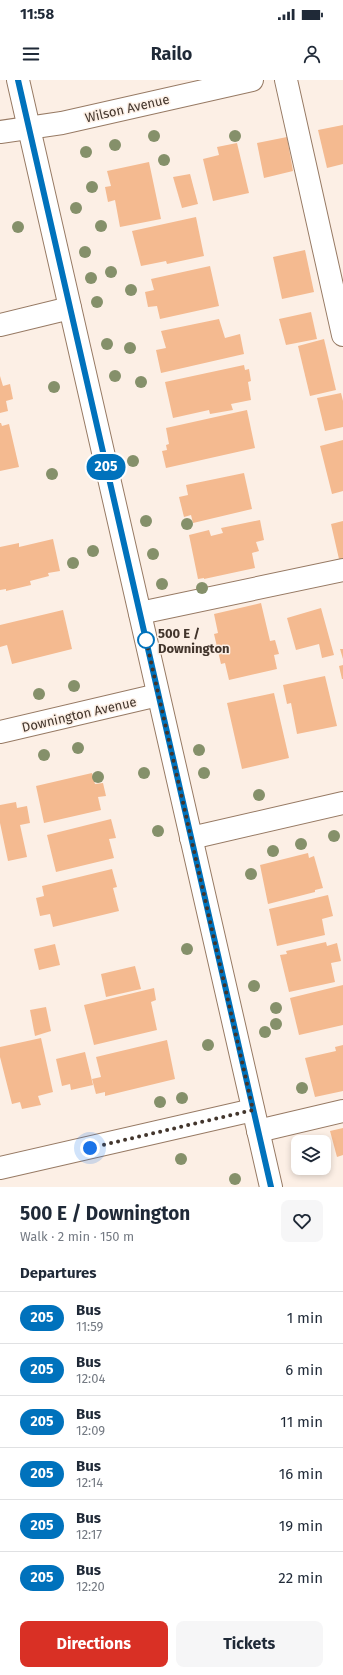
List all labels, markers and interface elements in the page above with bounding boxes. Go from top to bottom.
text: 11:58 [20,5,54,23]
icon: menu [20,43,42,65]
text: Railo [151,43,192,65]
icon: person [301,43,323,65]
street label: Wilson Avenue [83,91,171,125]
line badge: 205 [83,454,129,480]
text: 205 [95,458,117,475]
place label: 500 E / Downington [158,626,230,656]
marker: 500 E / Downington [137,631,155,649]
street label: Downington Avenue [20,694,138,735]
map controls [291,1135,331,1175]
button: layers [291,1135,331,1175]
your location [80,1138,100,1158]
button: heart [281,1200,323,1242]
text: 500 E / Downington [20,1202,190,1225]
text: Walk · 2 min · 150 m [20,1229,134,1244]
text: Departures [20,1264,97,1282]
text: Bus [76,1301,101,1319]
text: 205 [31,1309,53,1326]
text: 1 min [287,1309,323,1327]
text: 11:59 [76,1319,103,1334]
text: Bus [76,1353,101,1371]
text: 205 [31,1361,53,1378]
text: 6 min [285,1361,323,1379]
text: 12:04 [76,1371,105,1386]
text: Bus [76,1405,101,1423]
text: 205 [31,1413,53,1430]
text: 11 min [280,1413,323,1431]
text: 12:09 [76,1423,105,1438]
text: Bus [76,1457,101,1475]
text: 205 [31,1465,53,1482]
text: 16 min [279,1465,323,1483]
text: 12:14 [76,1475,103,1490]
text: Bus [76,1509,101,1527]
text: 205 [31,1517,53,1534]
text: 19 min [279,1517,323,1535]
text: 12:17 [76,1527,102,1542]
text: Bus [76,1561,101,1579]
text: 205 [31,1569,53,1586]
text: 22 min [278,1569,323,1587]
text: 12:20 [76,1579,105,1594]
button: Directions [20,1621,168,1667]
button: Tickets [176,1621,323,1667]

